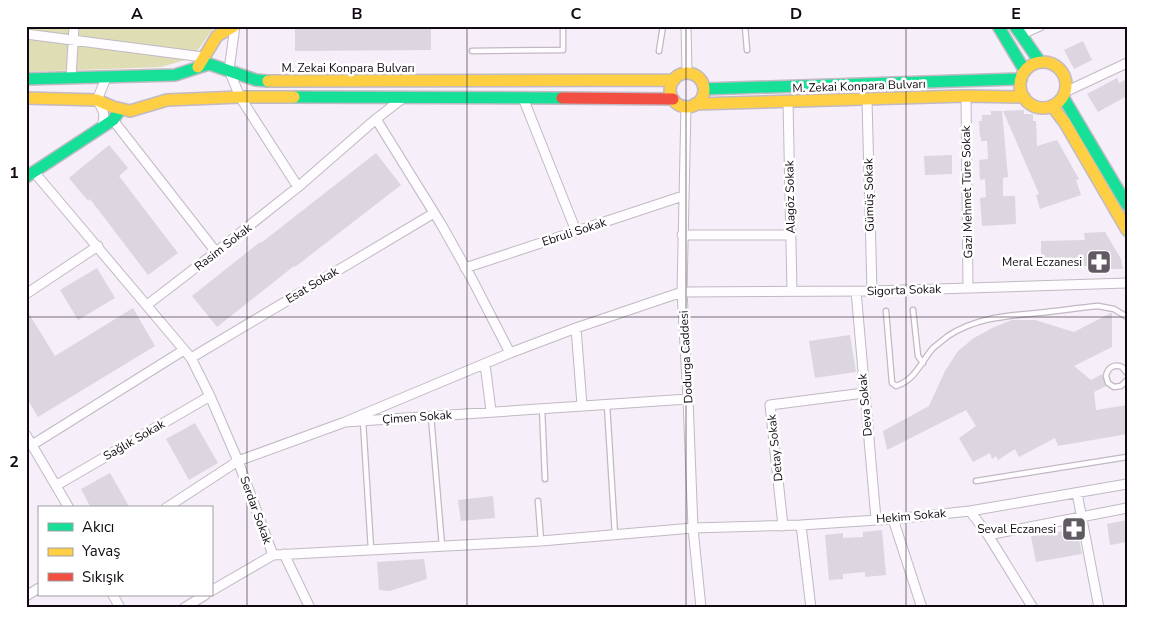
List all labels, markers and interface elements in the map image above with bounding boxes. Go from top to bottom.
text: A [131,3,143,25]
text: B [351,3,363,25]
text: C [571,3,582,25]
text: D [790,3,802,25]
text: E [1011,3,1021,25]
street label: M. Zekai Konpara Bulvarı [281,60,415,76]
street label: M. Zekai Konpara Bulvarı [792,76,926,96]
street label: Gazi Mehmet Türe Sokak [958,124,976,259]
street label: Gümüş Sokak [860,157,878,232]
street label: Alagöz Sokak [781,159,799,234]
text: 1 [9,162,19,184]
street label: Ebruli Sokak [540,214,609,250]
street label: Rasim Sokak [191,219,256,274]
pharmacy icon: Meral Eczanesi [1086,249,1112,275]
place label: Meral Eczanesi [1002,254,1082,270]
street label: Esat Sokak [283,263,342,307]
street label: Sigorta Sokak [867,281,942,299]
street label: Dodurga Caddesi [676,310,696,404]
street label: Deva Sokak [854,372,876,437]
street label: Çimen Sokak [382,407,453,427]
street label: Detay Sokak [763,413,786,482]
street label: Sağlık Sokak [100,415,169,464]
text: 2 [9,451,19,473]
street label: Serdar Sokak [236,474,276,547]
street label: Hekim Sokak [875,505,948,527]
legend [38,506,212,596]
pharmacy icon: Seval Eczanesi [1061,516,1087,542]
text: Akıcı [82,517,114,537]
place label: Seval Eczanesi [977,521,1056,537]
text: Yavaş [81,541,120,561]
text: Sıkışık [82,567,124,587]

